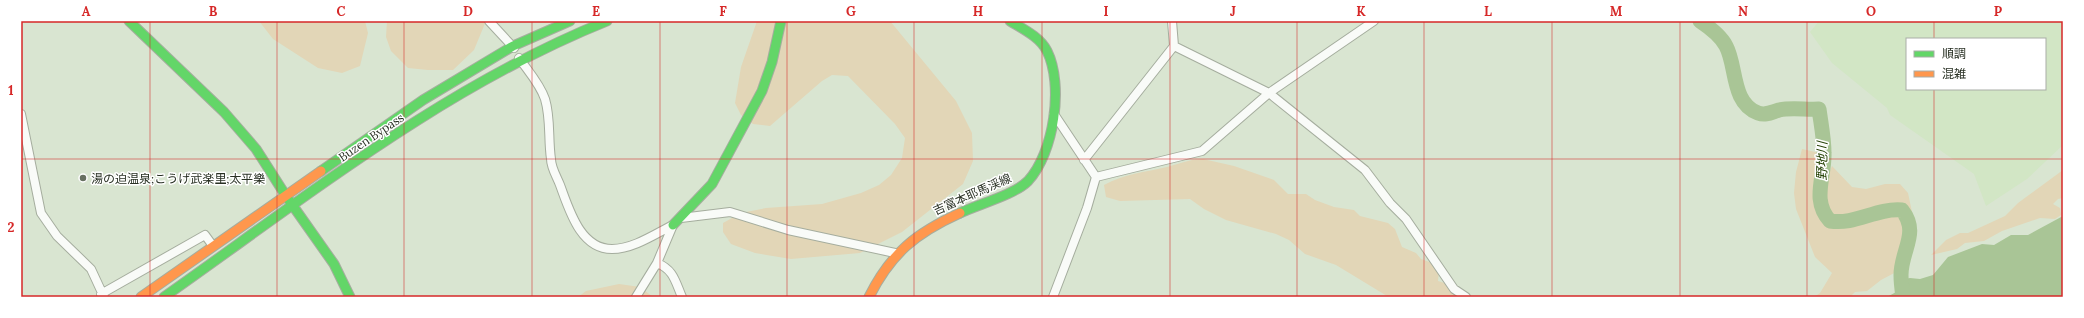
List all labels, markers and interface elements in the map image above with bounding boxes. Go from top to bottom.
text: A [82,3,91,20]
text: B [209,3,218,20]
text: C [337,3,346,20]
text: D [463,3,473,20]
text: E [592,3,600,20]
text: F [719,3,727,20]
text: G [846,3,856,20]
text: H [973,3,983,20]
text: I [1103,3,1109,20]
text: J [1230,3,1236,20]
text: K [1356,3,1366,20]
text: L [1484,3,1492,20]
text: M [1610,3,1623,20]
text: N [1738,3,1748,20]
text: O [1866,3,1876,20]
text: P [1994,3,2003,20]
legend [1906,38,2046,90]
text: 順調 [1942,46,1966,61]
text: 混雑 [1942,66,1966,81]
text: 1 [8,82,14,99]
street label: Buzen Bypass [335,109,407,164]
water label: 野地川 [1813,139,1831,181]
street label: 吉富本耶馬渓線 [931,170,1013,218]
place label: 湯の迫温泉;こうげ武楽里;太平樂 [91,171,265,186]
marker: 湯の迫温泉;こうげ武楽里;太平樂 [78,173,88,183]
text: 2 [8,219,15,236]

